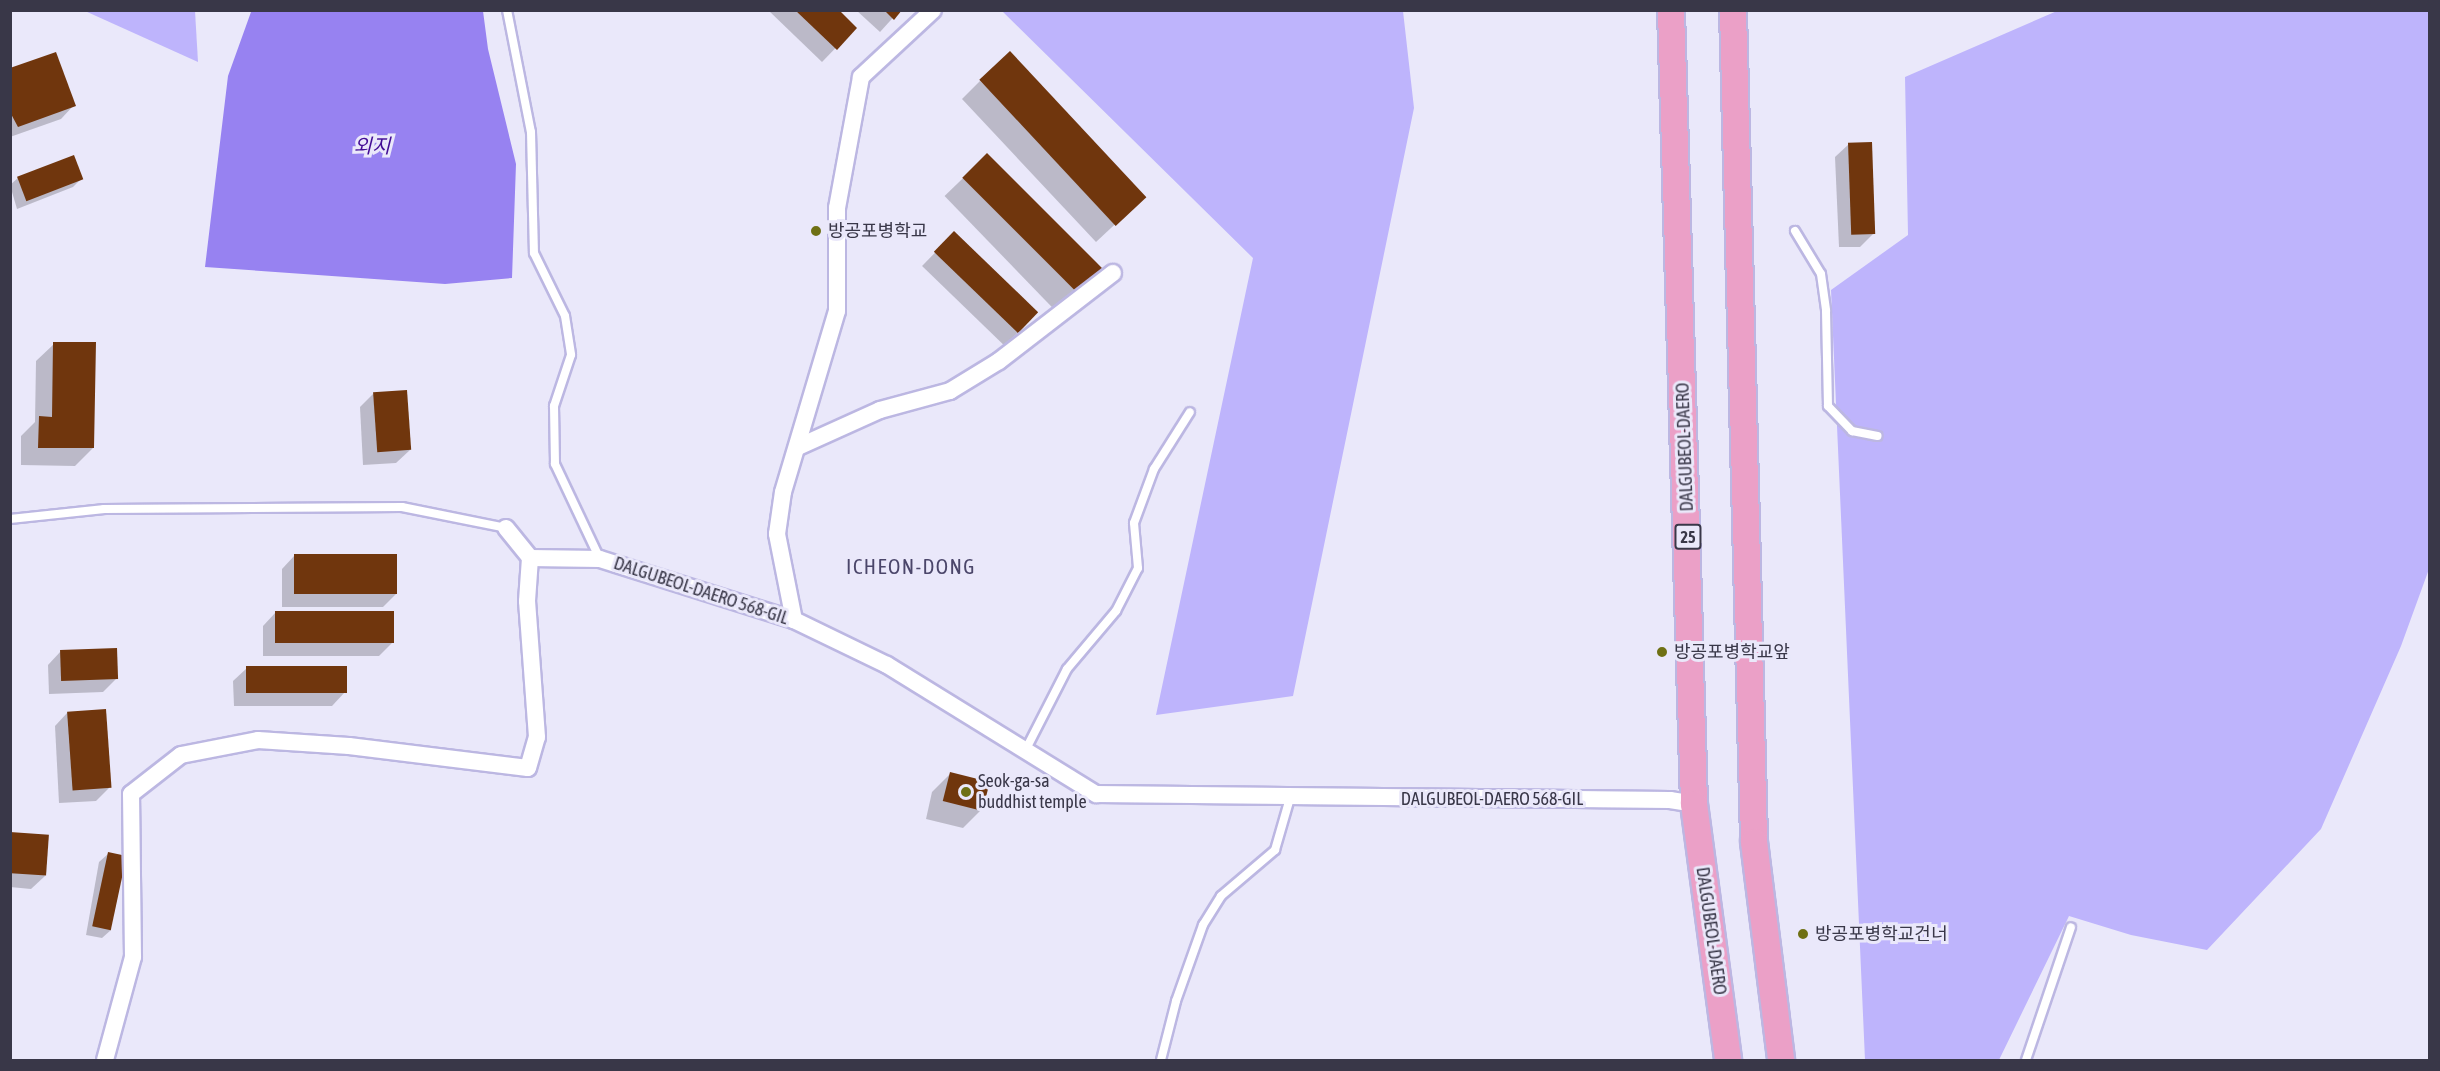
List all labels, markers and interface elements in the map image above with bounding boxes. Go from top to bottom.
water label: 외지 [354,133,390,157]
place label: 방공포병학교 [828,220,927,242]
marker: 방공포병학교 [809,224,823,238]
street label: DALGUBEOL-DAERO [1672,382,1698,512]
road number: 25 [1673,524,1703,550]
street label: DALGUBEOL-DAERO 568-GIL [611,553,791,629]
district label: ICHEON-DONG [846,553,976,579]
place label: 방공포병학교앞 [1674,641,1790,663]
marker: 방공포병학교앞 [1655,645,1669,659]
place label: Seok-ga-sa buddhist temple [978,771,1087,814]
marker: Seok-ga-sa buddhist temple [959,785,973,799]
street label: DALGUBEOL-DAERO 568-GIL [1401,788,1583,810]
street label: DALGUBEOL-DAERO [1691,866,1731,996]
place label: 방공포병학교건너 [1815,923,1947,945]
marker: 방공포병학교건너 [1796,927,1810,941]

